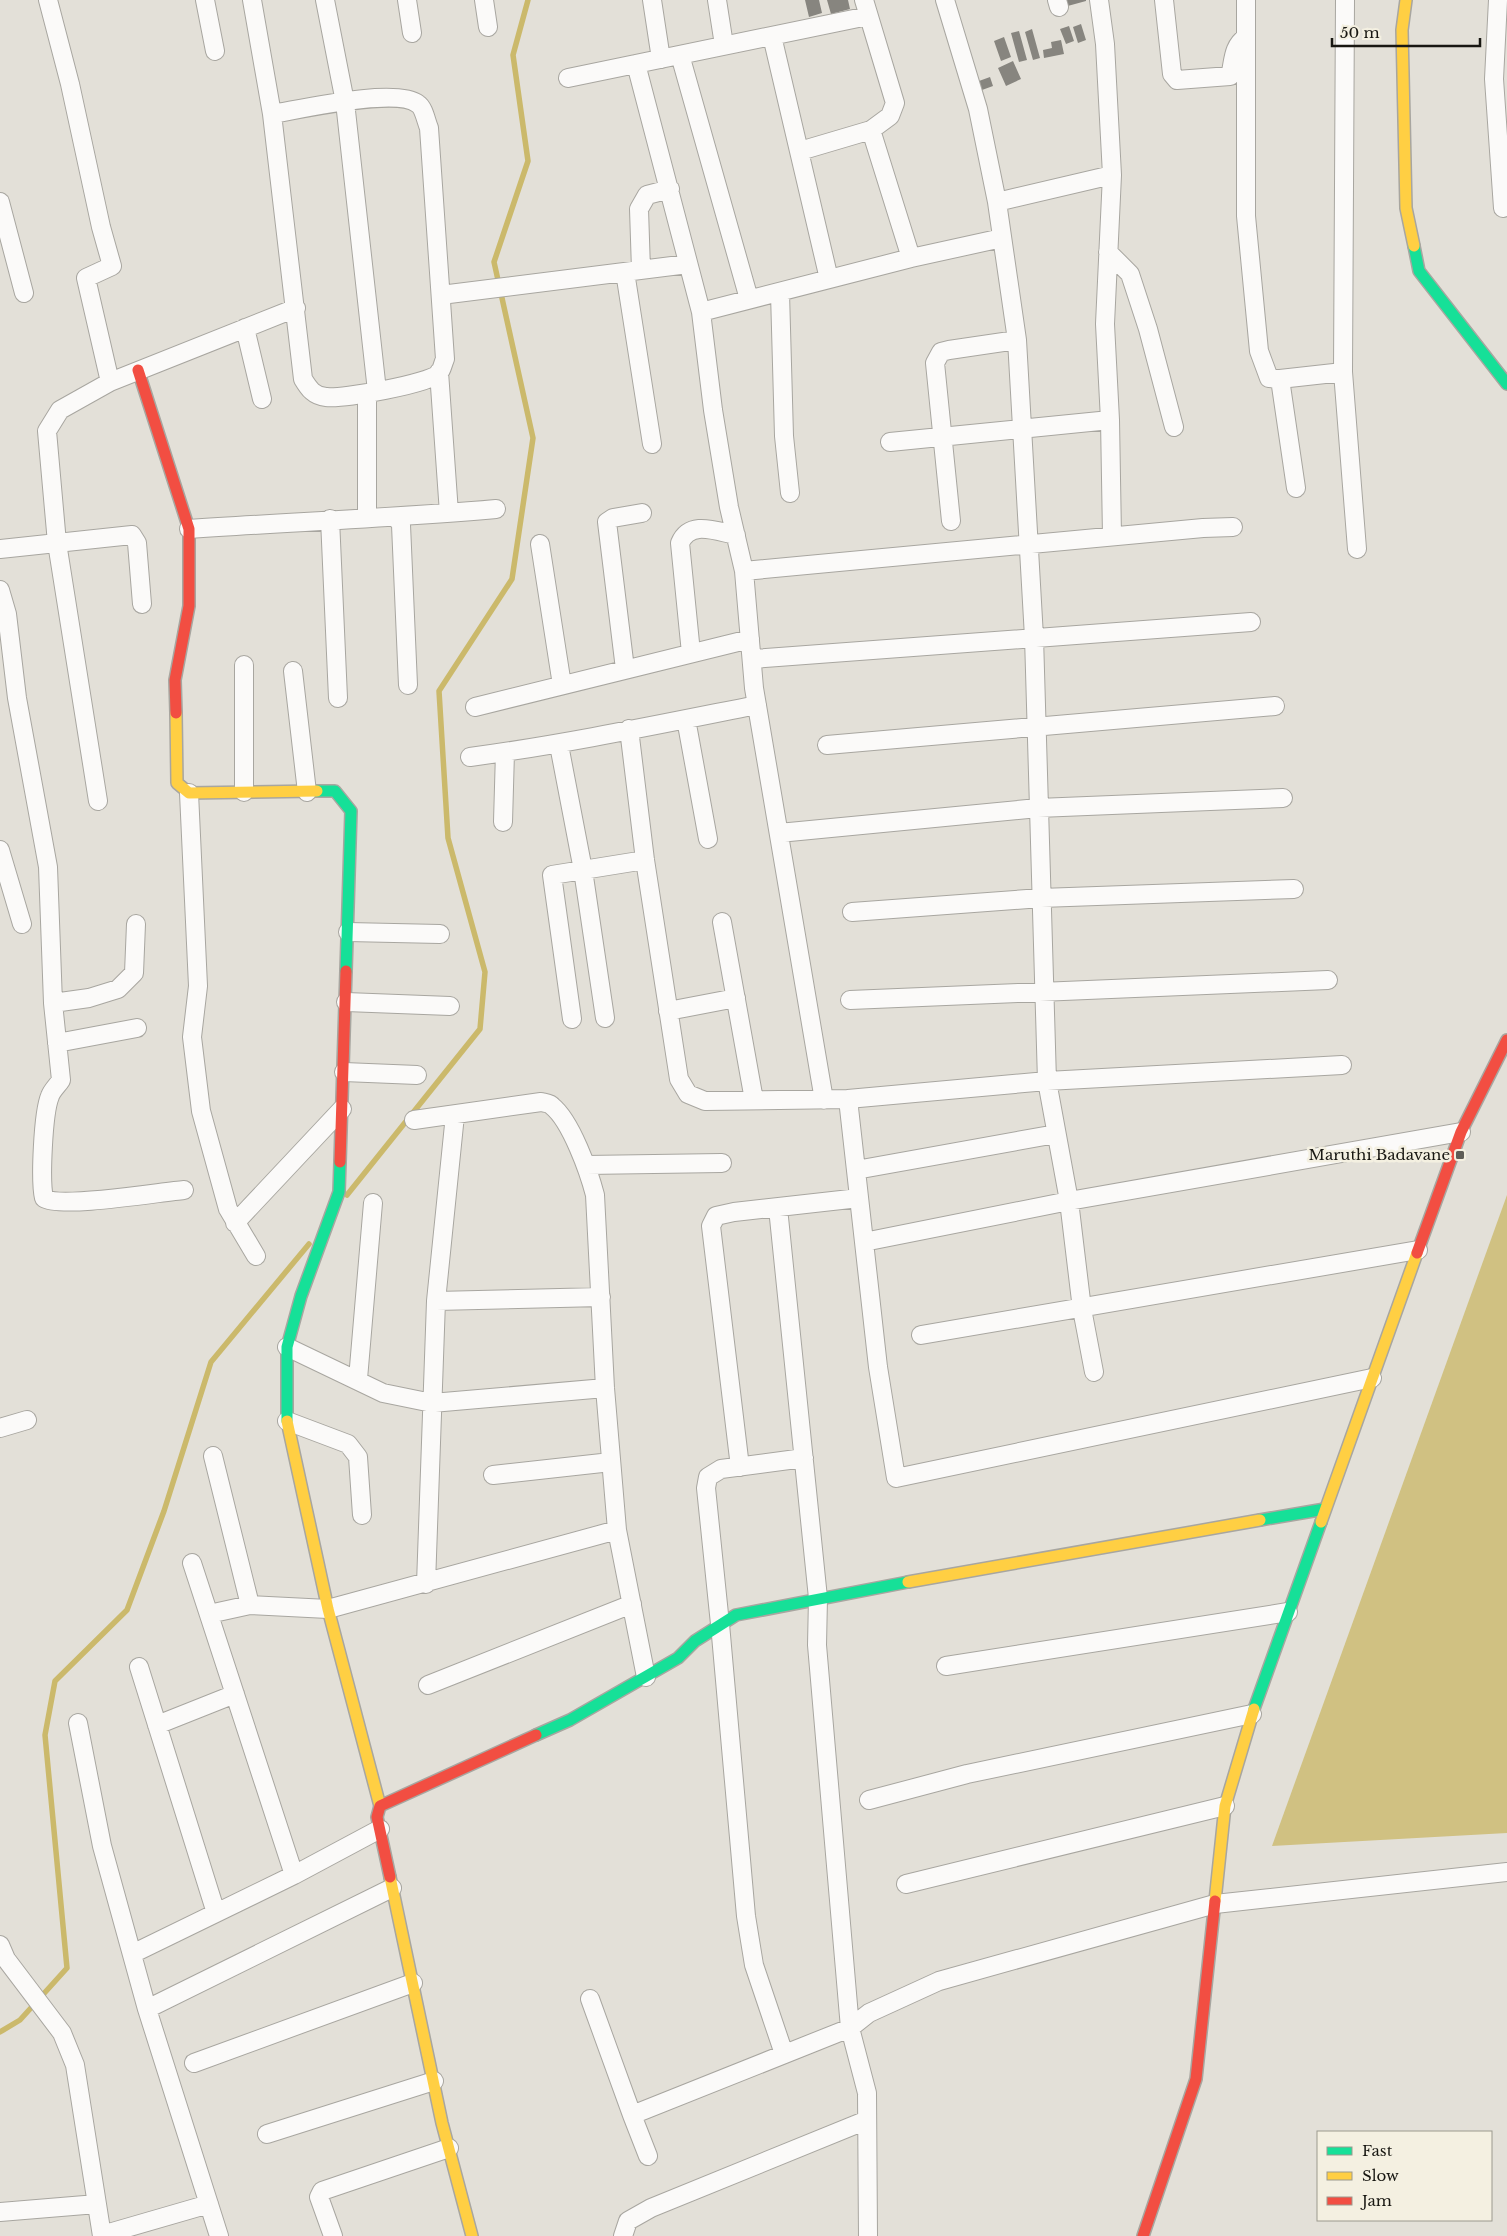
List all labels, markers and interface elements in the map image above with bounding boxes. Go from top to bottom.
scale bar [1332,15,1480,47]
text: 50 m [1340,23,1380,42]
place label: Maruthi Badavane [1309,1145,1450,1164]
marker: Maruthi Badavane [1454,1149,1466,1161]
legend [1317,2131,1492,2221]
text: Fast [1362,2141,1393,2160]
text: Slow [1362,2166,1399,2185]
text: Jam [1360,2191,1392,2210]

